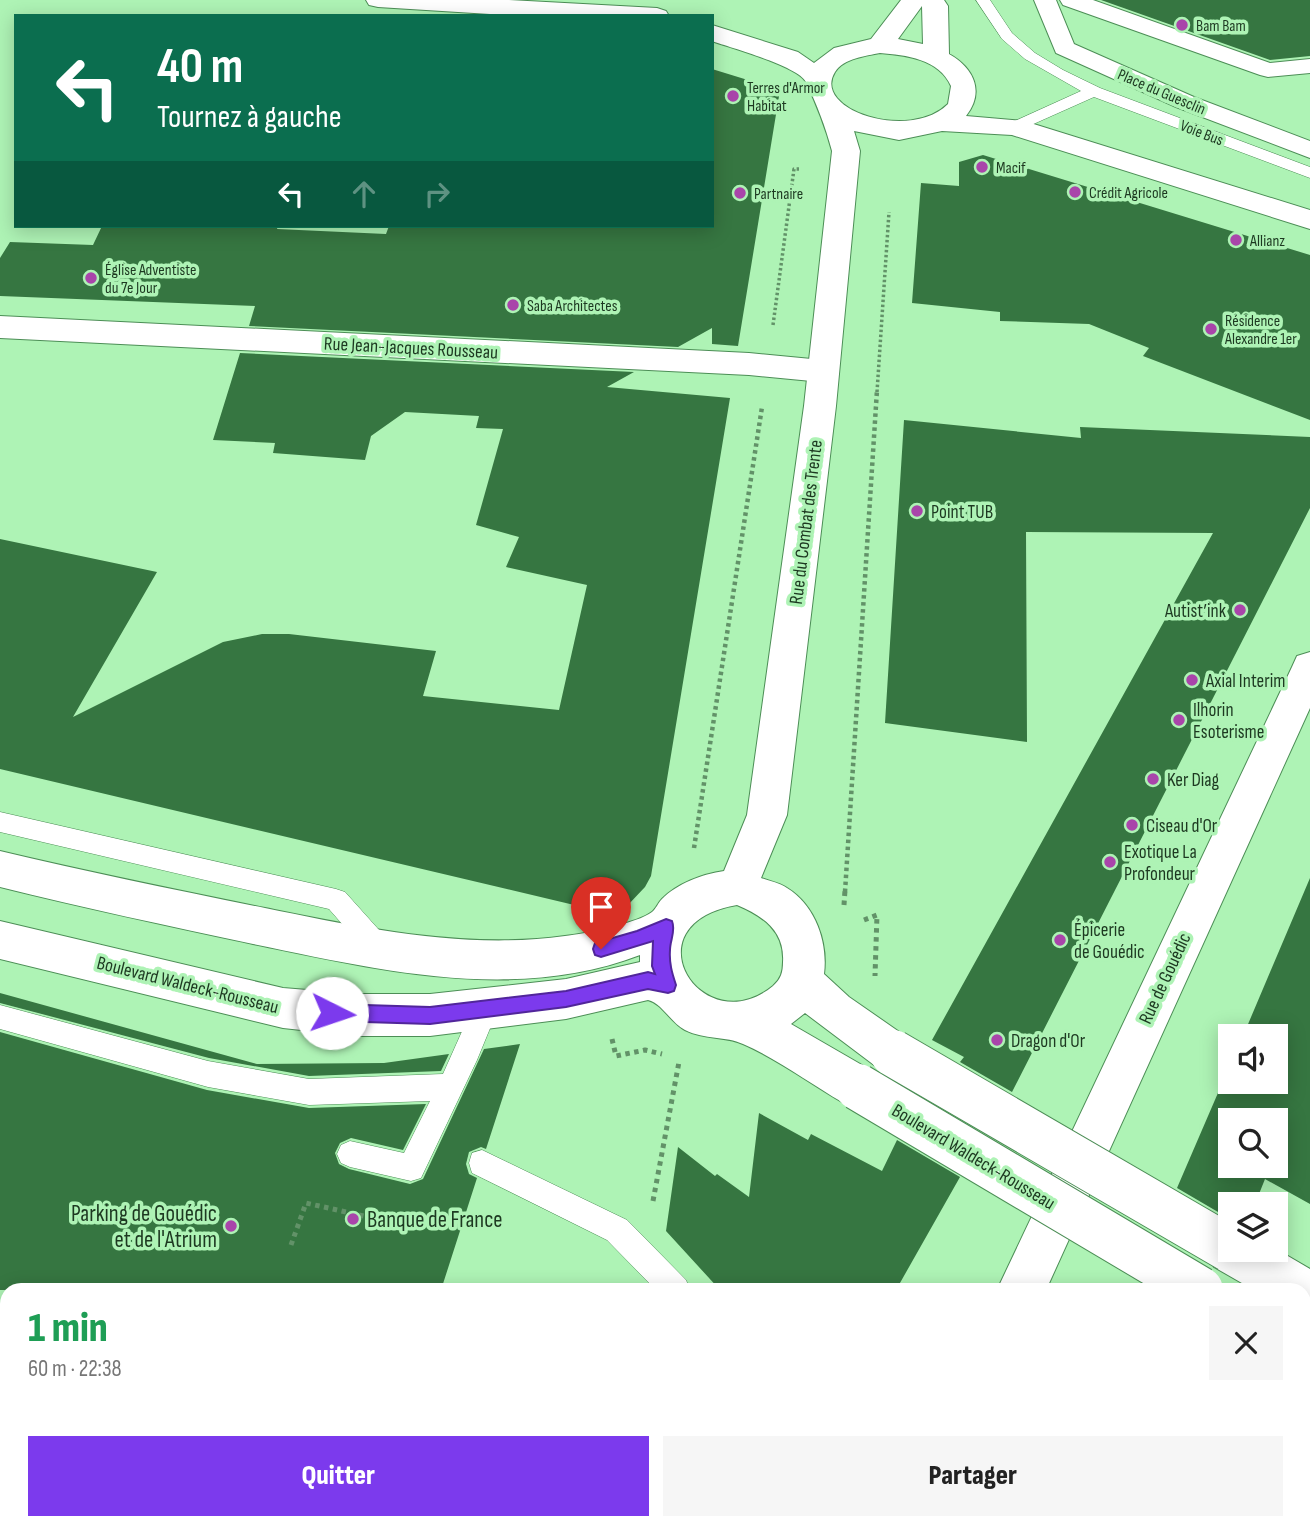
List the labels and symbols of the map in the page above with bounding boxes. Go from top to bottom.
marker: Bam Bam [1174,17,1190,33]
place label: Bam Bam [1196,17,1246,36]
street label: Place du Guesclin [1115,65,1208,119]
place label: Terres d'Armor Habitat [747,79,825,116]
marker: Terres d'Armor Habitat [725,88,741,104]
street label: Voie Bus [1177,116,1226,150]
marker: Macif [974,159,990,175]
place label: Macif [996,159,1026,178]
marker: Crédit Agricole [1067,184,1083,200]
place label: Crédit Agricole [1089,184,1168,203]
marker: Partnaire [732,185,748,201]
place label: Partnaire [754,185,803,204]
marker: Allianz [1228,232,1244,248]
place label: Allianz [1249,232,1285,251]
place label: Église Adventiste du 7e Jour [105,261,197,298]
marker: Église Adventiste du 7e Jour [83,270,99,286]
marker: Saba Architectes [505,297,521,313]
place label: Saba Architectes [527,297,618,316]
place label: Résidence Alexandre 1er [1224,312,1297,349]
marker: Résidence Alexandre 1er [1203,321,1219,337]
street label: Rue Jean-Jacques Rousseau [323,332,499,365]
street label: Rue du Combat des Trente [785,439,828,606]
place label: Point TUB [931,501,993,524]
marker: Point TUB [909,503,925,519]
place label: Autist’ink [1164,600,1227,623]
marker: Autist’ink [1232,602,1248,618]
place label: Axial Interim [1205,670,1285,693]
marker: Axial Interim [1184,672,1200,688]
place label: Ilhorin Esoterisme [1193,699,1264,744]
marker: Ilhorin Esoterisme [1171,712,1187,728]
place label: Ker Diag [1167,769,1220,792]
marker: Ker Diag [1145,771,1161,787]
place label: Ciseau d'Or [1146,815,1218,838]
marker: Ciseau d'Or [1124,817,1140,833]
place label: Exotique La Profondeur [1124,841,1197,886]
marker: Exotique La Profondeur [1102,854,1118,870]
pin [571,877,631,949]
place label: Épicerie de Gouédic [1074,919,1145,964]
street label: Rue de Gouédic [1134,929,1196,1028]
marker: Épicerie de Gouédic [1052,932,1068,948]
street label: Boulevard Waldeck-Rousseau [94,952,281,1019]
position arrow [295,976,369,1050]
place label: Dragon d'Or [1011,1030,1086,1053]
marker: Dragon d'Or [989,1032,1005,1048]
street label: Boulevard Waldeck-Rousseau [887,1099,1059,1215]
place label: Parking de Gouédic et de l'Atrium [71,1200,217,1254]
place label: Banque de France [367,1206,503,1234]
marker: Banque de France [345,1211,361,1227]
marker: Parking de Gouédic et de l'Atrium [223,1218,239,1234]

